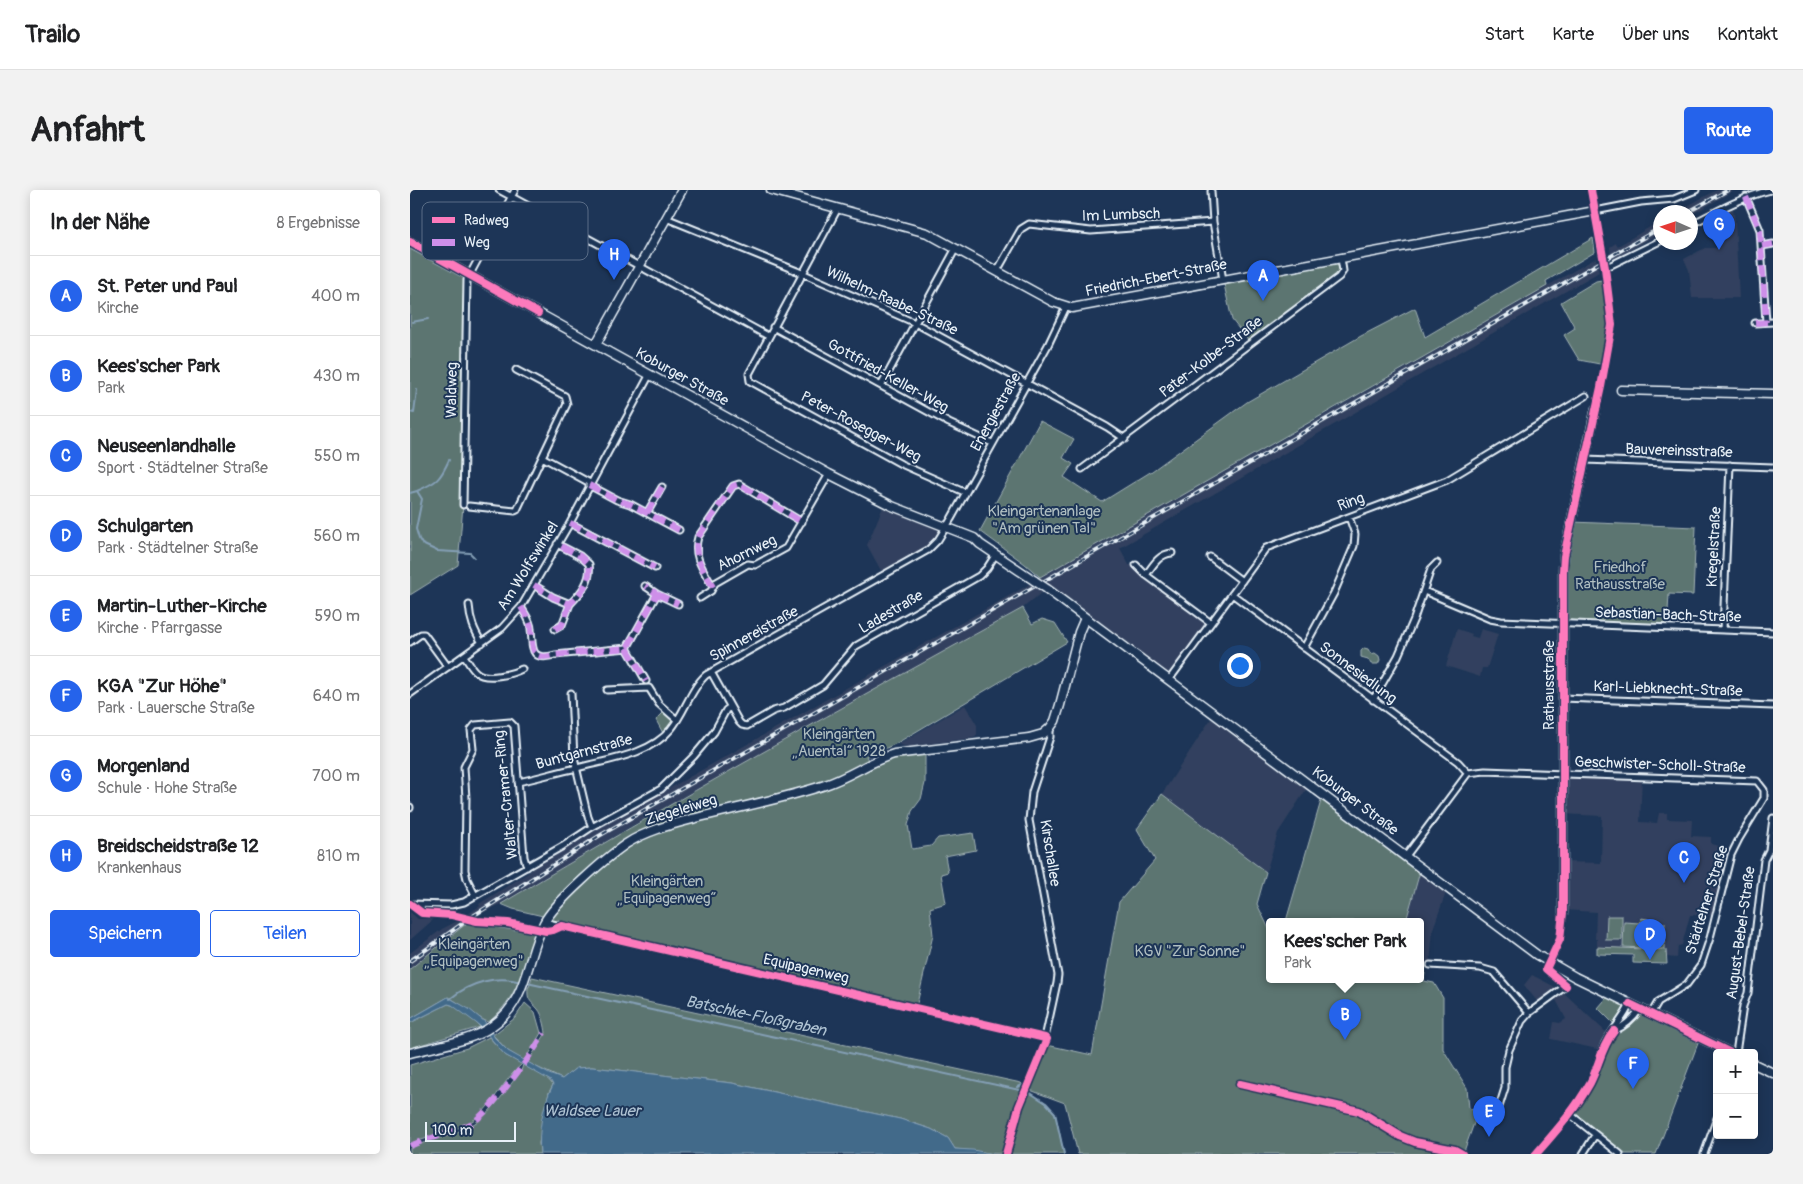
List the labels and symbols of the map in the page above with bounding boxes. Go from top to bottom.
legend [422,202,588,260]
street label: Im Lumbsch [1081,204,1161,226]
north arrow [1653,205,1698,250]
pin: G [1703,209,1735,250]
text: Radweg [464,212,509,229]
text: Weg [464,234,490,251]
pin: H [598,239,630,280]
street label: Friedrich-Ebert-Straße [1084,255,1229,301]
pin: A [1247,260,1279,301]
street label: Wilhelm-Raabe-Straße [823,262,961,340]
street label: Pater-Kolbe-Straße [1156,312,1267,402]
street label: Gottfried-Keller-Weg [824,335,952,417]
street label: Koburger Straße [632,344,732,411]
street label: Waldweg [442,362,462,418]
street label: Energiestraße [967,369,1026,455]
street label: Peter-Rosegger-Weg [798,387,924,467]
street label: Bauvereinsstraße [1625,440,1734,462]
street label: Ring [1335,488,1367,516]
park label: Kleingartenanlage "Am grünen Tal" [987,502,1101,538]
street label: Kregelstraße [1702,506,1726,588]
street label: Am Wolfswinkel [493,518,563,614]
street label: Ahornweg [714,530,780,576]
park label: Friedhof Rathausstraße [1575,558,1666,594]
street label: Ladestraße [856,586,927,638]
street label: Spinnereistraße [706,602,802,666]
street label: Sebastian-Bach-Straße [1594,603,1742,627]
street label: Sonnesiedlung [1315,638,1401,708]
street label: Rathausstraße [1540,639,1559,730]
your location [1227,653,1253,679]
street label: Karl-Liebknecht-Straße [1593,677,1743,701]
park label: Kleingärten „Auental“ 1928 [792,725,886,761]
street label: Walter-Cramer-Ring [490,729,522,861]
street label: Buntgarnstraße [534,730,635,774]
street label: Geschwister-Scholl-Straße [1574,753,1746,778]
street label: Koburger Straße [1308,762,1403,840]
street label: Ziegeleiweg [643,790,719,830]
street label: Kirschallee [1035,818,1065,888]
pin: C [1668,842,1700,883]
street label: Städtelner Straße [1681,842,1733,957]
street label: August-Bebel-Straße [1722,865,1760,1001]
park label: Kleingärten „Equipagenweg“ [617,872,717,908]
pin: D [1634,919,1666,960]
park label: Kleingärten „Equipagenweg" [424,935,524,971]
park label: KGV "Zur Sonne" [1135,942,1245,961]
street label: Equipagenweg [761,950,851,988]
water label: Batschke‐Floßgraben [684,991,829,1041]
pin: B [1329,999,1361,1040]
pin: F [1617,1048,1649,1089]
pin: E [1473,1096,1505,1137]
water label: Waldsee Lauer [544,1101,643,1121]
scale bar [425,1119,516,1142]

